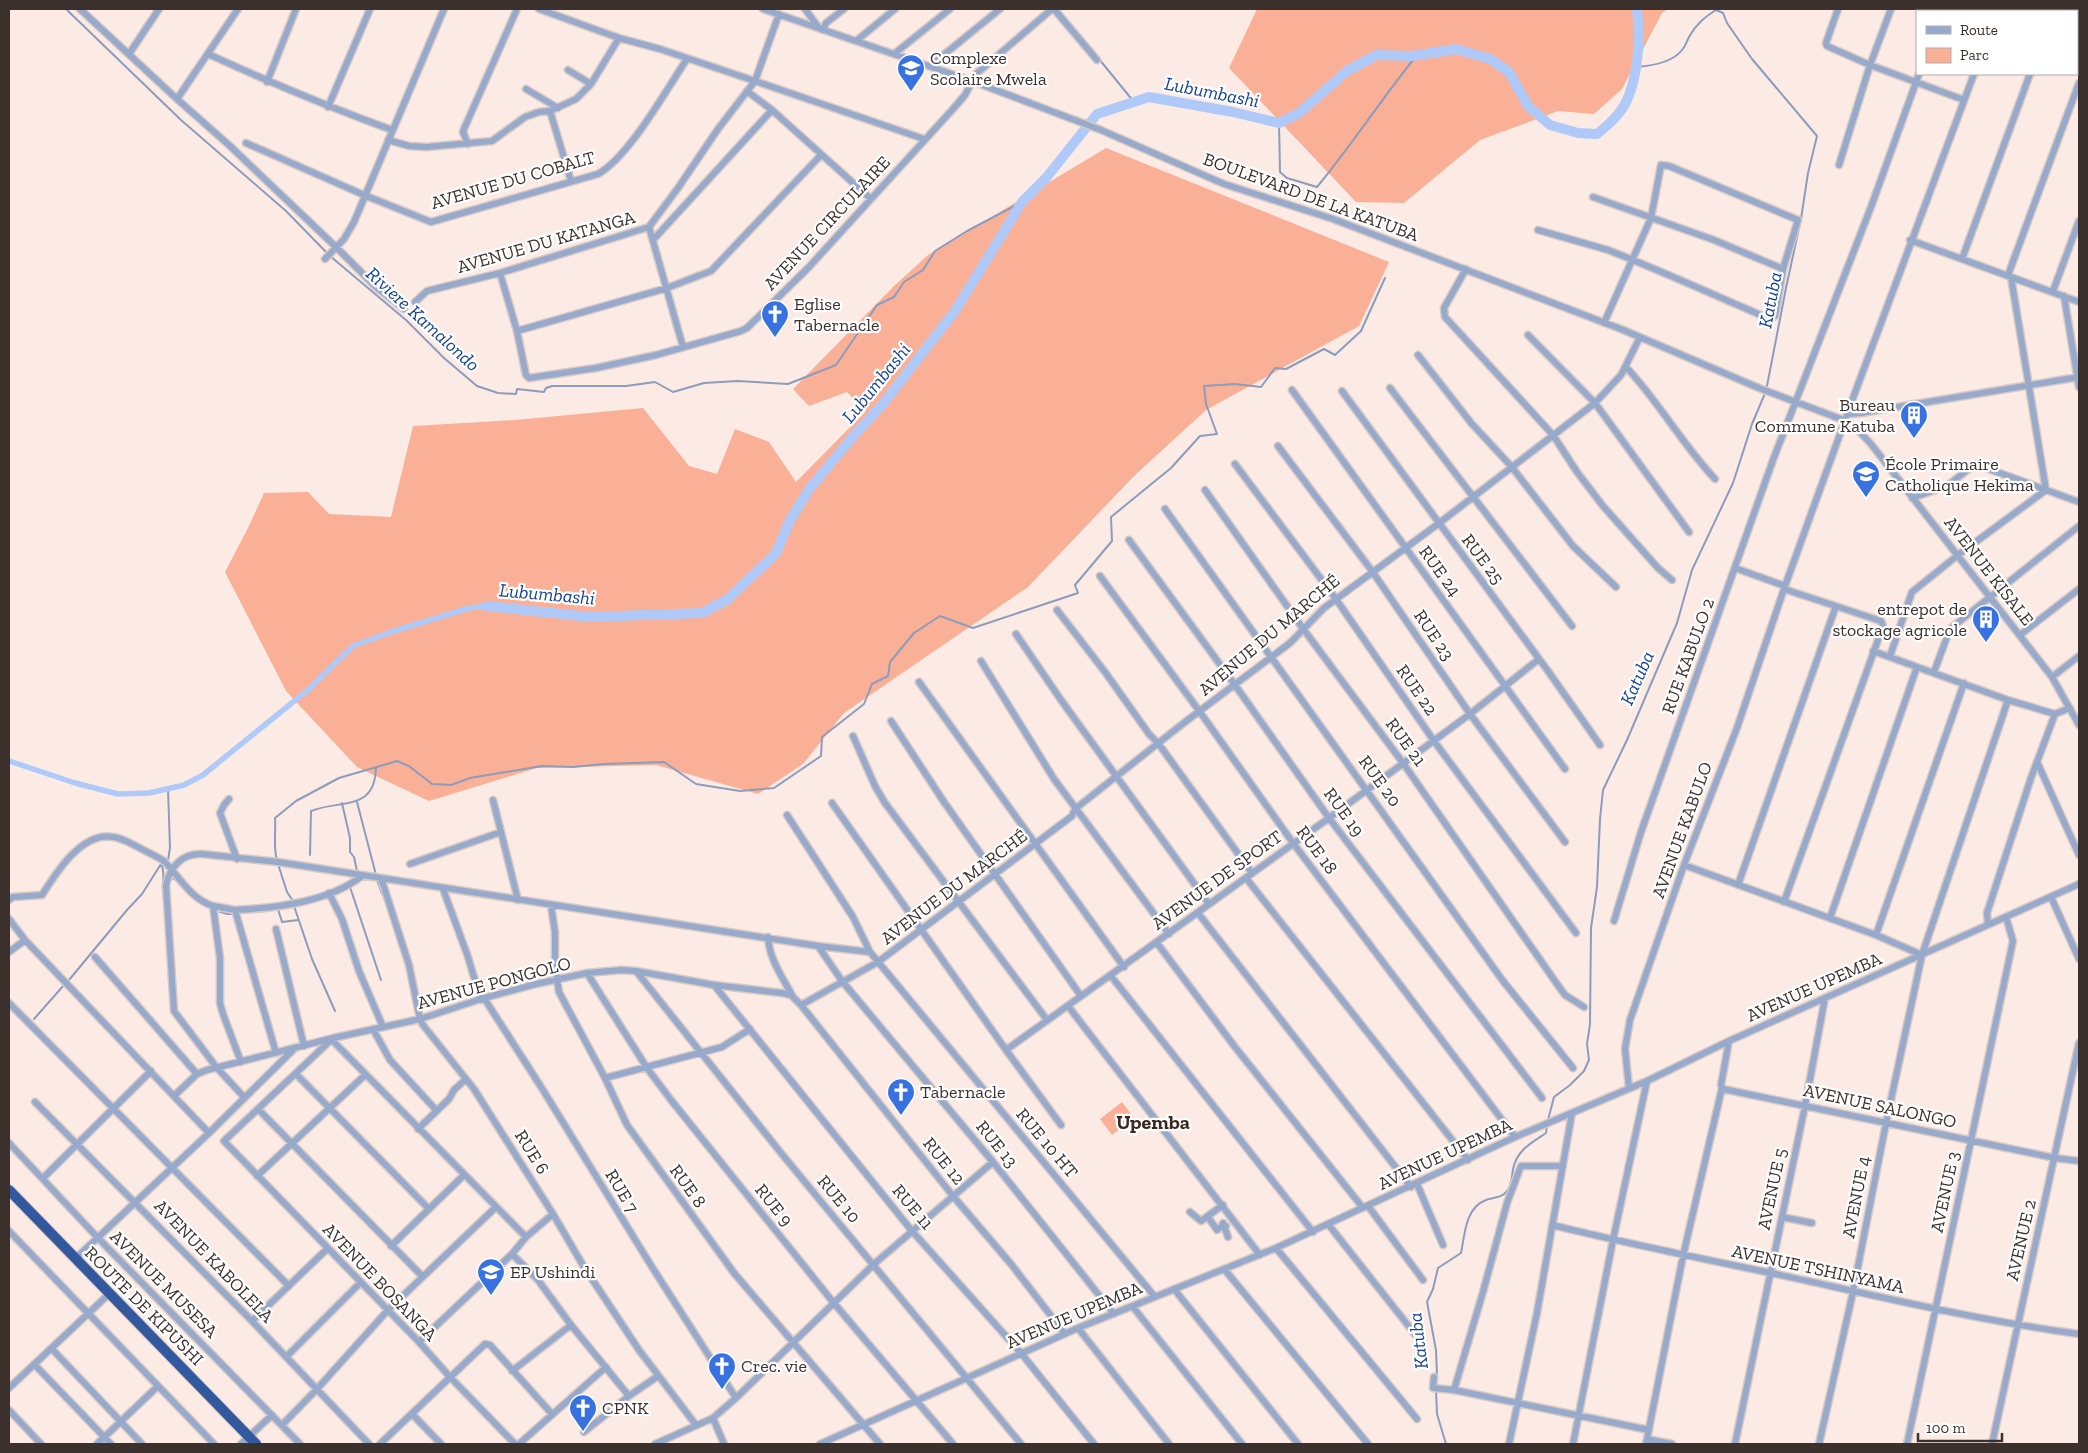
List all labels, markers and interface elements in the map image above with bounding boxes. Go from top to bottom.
legend [1916,10,2078,75]
text: Route [1960,21,1998,39]
text: Parc [1960,46,1989,64]
place label: Complexe Scolaire Mwela [930,47,1047,90]
school or university icon: Complexe Scolaire Mwela [896,53,926,92]
water label: Lubumbashi [1163,72,1261,112]
street label: AVENUE DU COBALT [428,146,598,214]
street label: BOULEVARD DE LA KATUBA [1200,148,1422,246]
street label: AVENUE CIRCULAIRE [759,151,895,295]
street label: AVENUE DU KATANGA [454,206,638,278]
water label: Riviere Kamalondo [361,262,485,376]
water label: Katuba [1753,270,1787,330]
place label: Eglise Tabernacle [794,293,880,336]
church icon: Eglise Tabernacle [760,299,790,338]
water label: Lubumbashi [837,338,915,428]
place label: Bureau Commune Katuba [1755,394,1895,437]
building icon: Bureau Commune Katuba [1899,400,1929,439]
place label: École Primaire Catholique Hekima [1885,453,2034,496]
school or university icon: École Primaire Catholique Hekima [1851,459,1881,498]
street label: AVENUE KISALE [1940,512,2038,630]
street label: RUE 25 [1457,530,1509,588]
street label: RUE 24 [1414,541,1466,601]
street label: AVENUE DU MARCHÉ [1194,570,1344,700]
water label: Lubumbashi [498,578,596,610]
street label: RUE KABULO 2 [1657,595,1719,717]
place label: entrepot de stockage agricole [1832,598,1967,641]
building icon: entrepot de stockage agricole [1971,604,2001,643]
street label: RUE 23 [1409,605,1459,665]
water label: Katuba [1615,647,1659,709]
street label: RUE 22 [1392,660,1442,720]
street label: RUE 21 [1381,713,1431,771]
street label: RUE 20 [1354,751,1406,811]
street label: AVENUE KABULO [1647,759,1717,901]
street label: RUE 19 [1319,783,1369,841]
street label: RUE 18 [1292,821,1342,879]
street label: AVENUE DU MARCHÉ [877,825,1031,949]
street label: AVENUE DE SPORT [1148,825,1286,935]
street label: AVENUE UPEMBA [1743,947,1885,1027]
street label: AVENUE PONGOLO [415,952,573,1014]
church icon: Tabernacle [886,1077,916,1116]
street label: AVENUE SALONGO [1802,1079,1958,1133]
place label: Tabernacle [920,1081,1006,1103]
street label: RUE 10 HT [1011,1104,1083,1182]
district label: Upemba [1116,1110,1190,1134]
street label: AVENUE UPEMBA [1374,1113,1516,1195]
street label: RUE 13 [971,1116,1023,1172]
street label: RUE 6 [510,1126,554,1178]
street label: RUE 12 [918,1133,970,1189]
street label: AVENUE 5 [1753,1146,1791,1232]
street label: AVENUE 3 [1926,1149,1964,1235]
street label: AVENUE 4 [1837,1154,1875,1240]
street label: RUE 8 [665,1160,711,1212]
street label: RUE 7 [600,1165,644,1217]
street label: RUE 10 [813,1171,865,1227]
street label: RUE 9 [750,1179,798,1231]
street label: RUE 11 [888,1180,938,1234]
street label: AVENUE KABOLELA [150,1195,279,1327]
street label: AVENUE 2 [2001,1197,2041,1283]
street label: AVENUE BOSANGA [318,1218,442,1346]
street label: AVENUE MUSESA [106,1226,223,1343]
street label: AVENUE TSHINYAMA [1730,1240,1906,1298]
street label: ROUTE DE KIPUSHI [80,1242,208,1370]
school or university icon: EP Ushindi [476,1257,506,1296]
place label: EP Ushindi [510,1261,595,1283]
street label: AVENUE UPEMBA [1003,1276,1145,1354]
water label: Katuba [1403,1311,1433,1371]
church icon: Crec. vie [707,1351,737,1390]
place label: Crec. vie [741,1355,807,1377]
church icon: CPNK [568,1393,598,1432]
place label: CPNK [602,1397,649,1419]
scale bar [1918,1410,2002,1442]
text: 100 m [1926,1419,1965,1437]

